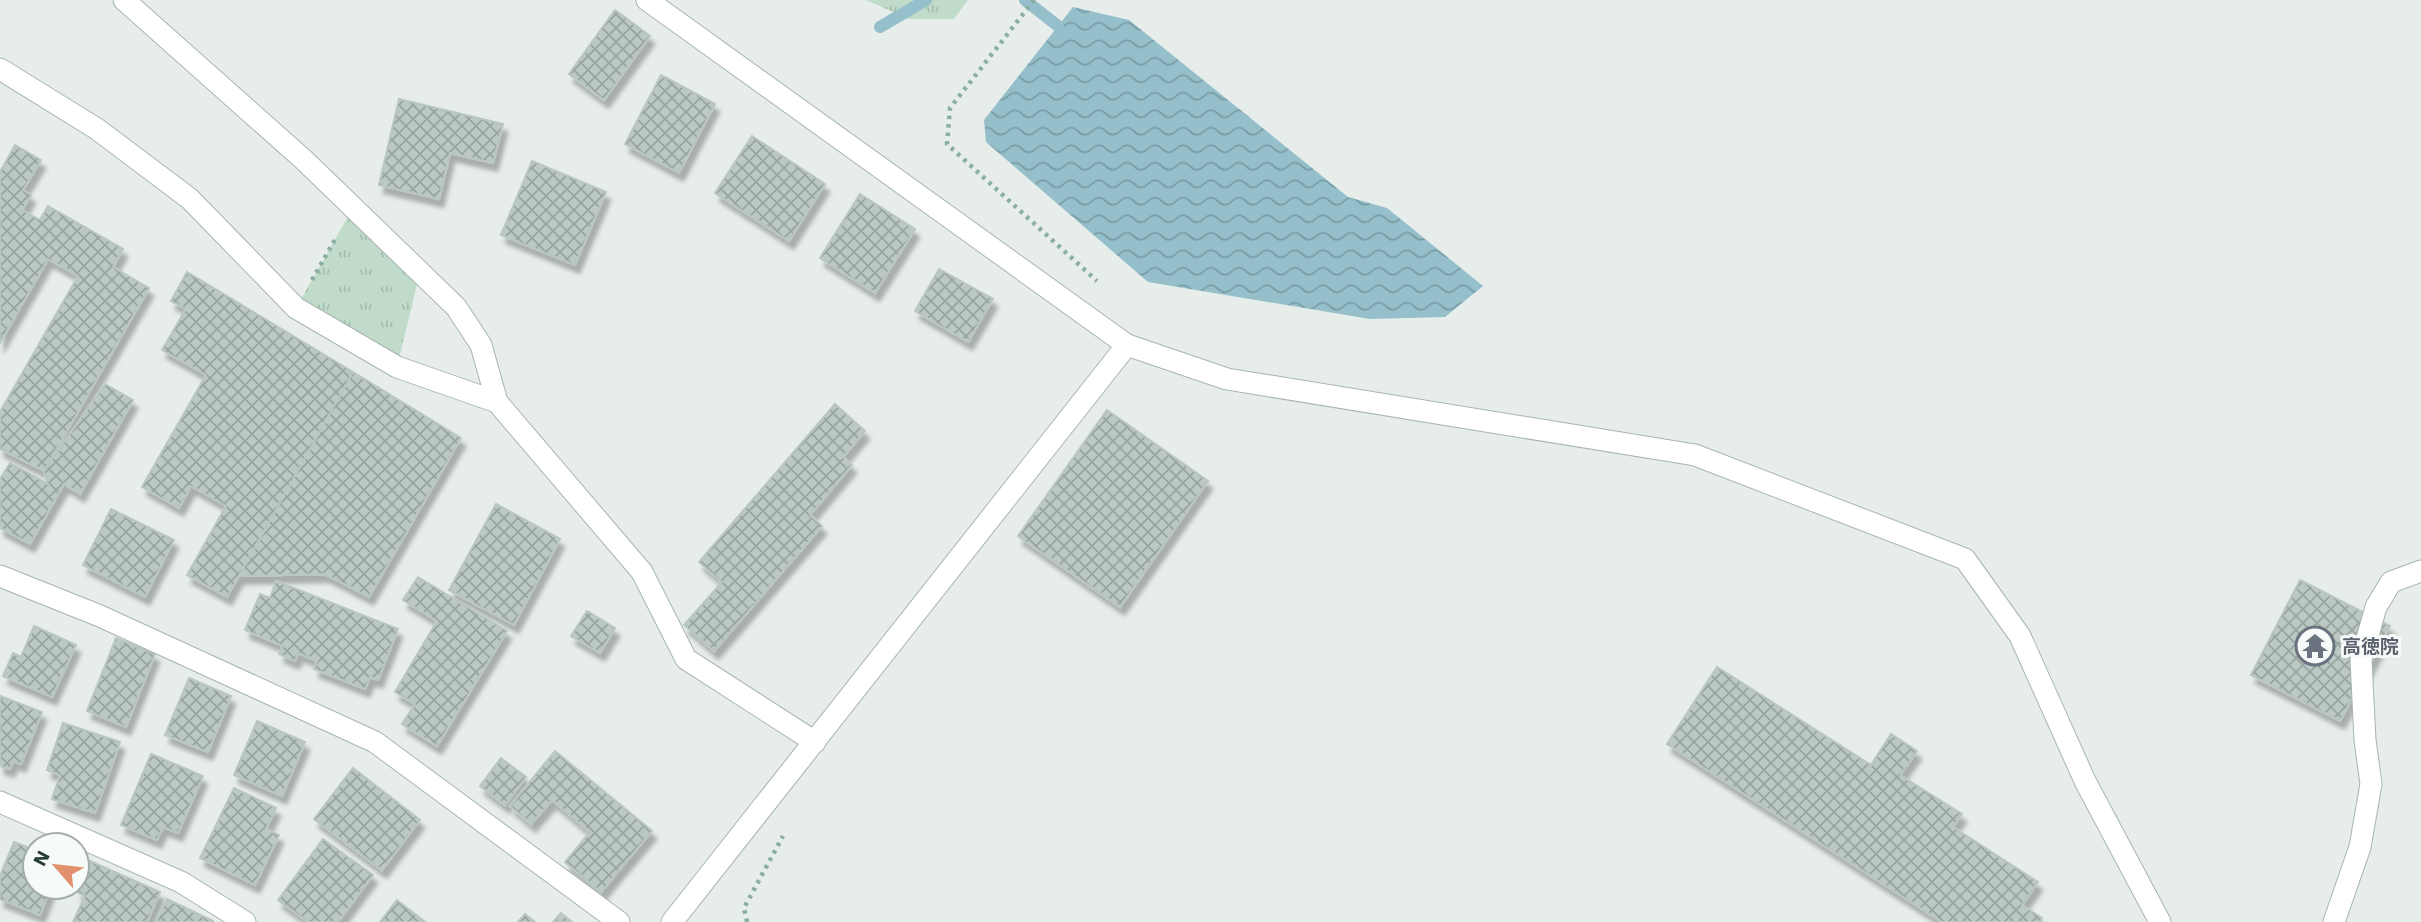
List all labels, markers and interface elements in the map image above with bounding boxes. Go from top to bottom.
temple icon: 高徳院 [2294,625,2336,667]
place label: 高徳院 [2342,635,2399,658]
north arrow [21,831,91,901]
text: N [28,847,55,870]

